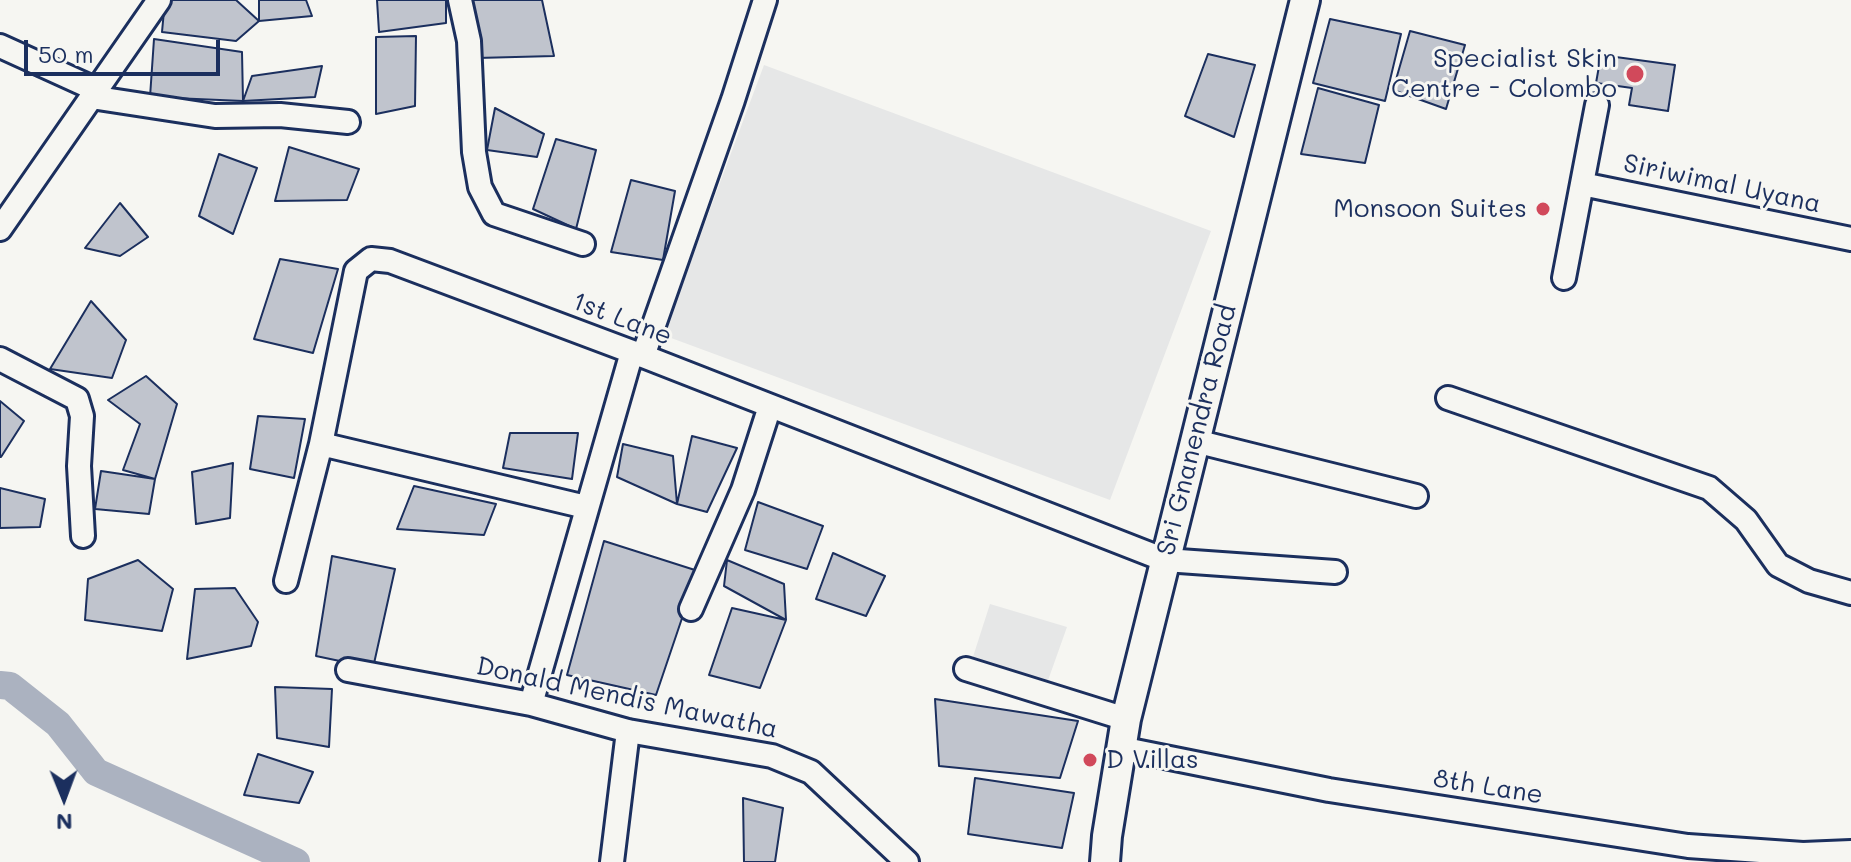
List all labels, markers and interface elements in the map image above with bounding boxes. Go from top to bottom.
scale bar [28,24,224,74]
text: 50 m [38,38,94,69]
place label: Specialist Skin Centre - Colombo [1391,43,1617,104]
marker: Specialist Skin Centre - Colombo [1624,63,1646,85]
street label: Siriwimal Uyana [1620,148,1824,220]
place label: Monsoon Suites [1333,193,1527,225]
marker: Monsoon Suites [1534,200,1552,218]
street label: 1st Lane [568,286,676,352]
street label: Sri Gnanendra Road [1151,301,1243,559]
street label: Donald Mendis Mawatha [473,651,781,745]
place label: D Villas [1106,744,1199,776]
marker: D Villas [1081,751,1099,769]
north arrow [24,758,104,838]
street label: 8th Lane [1431,763,1545,811]
text: N [56,808,73,837]

